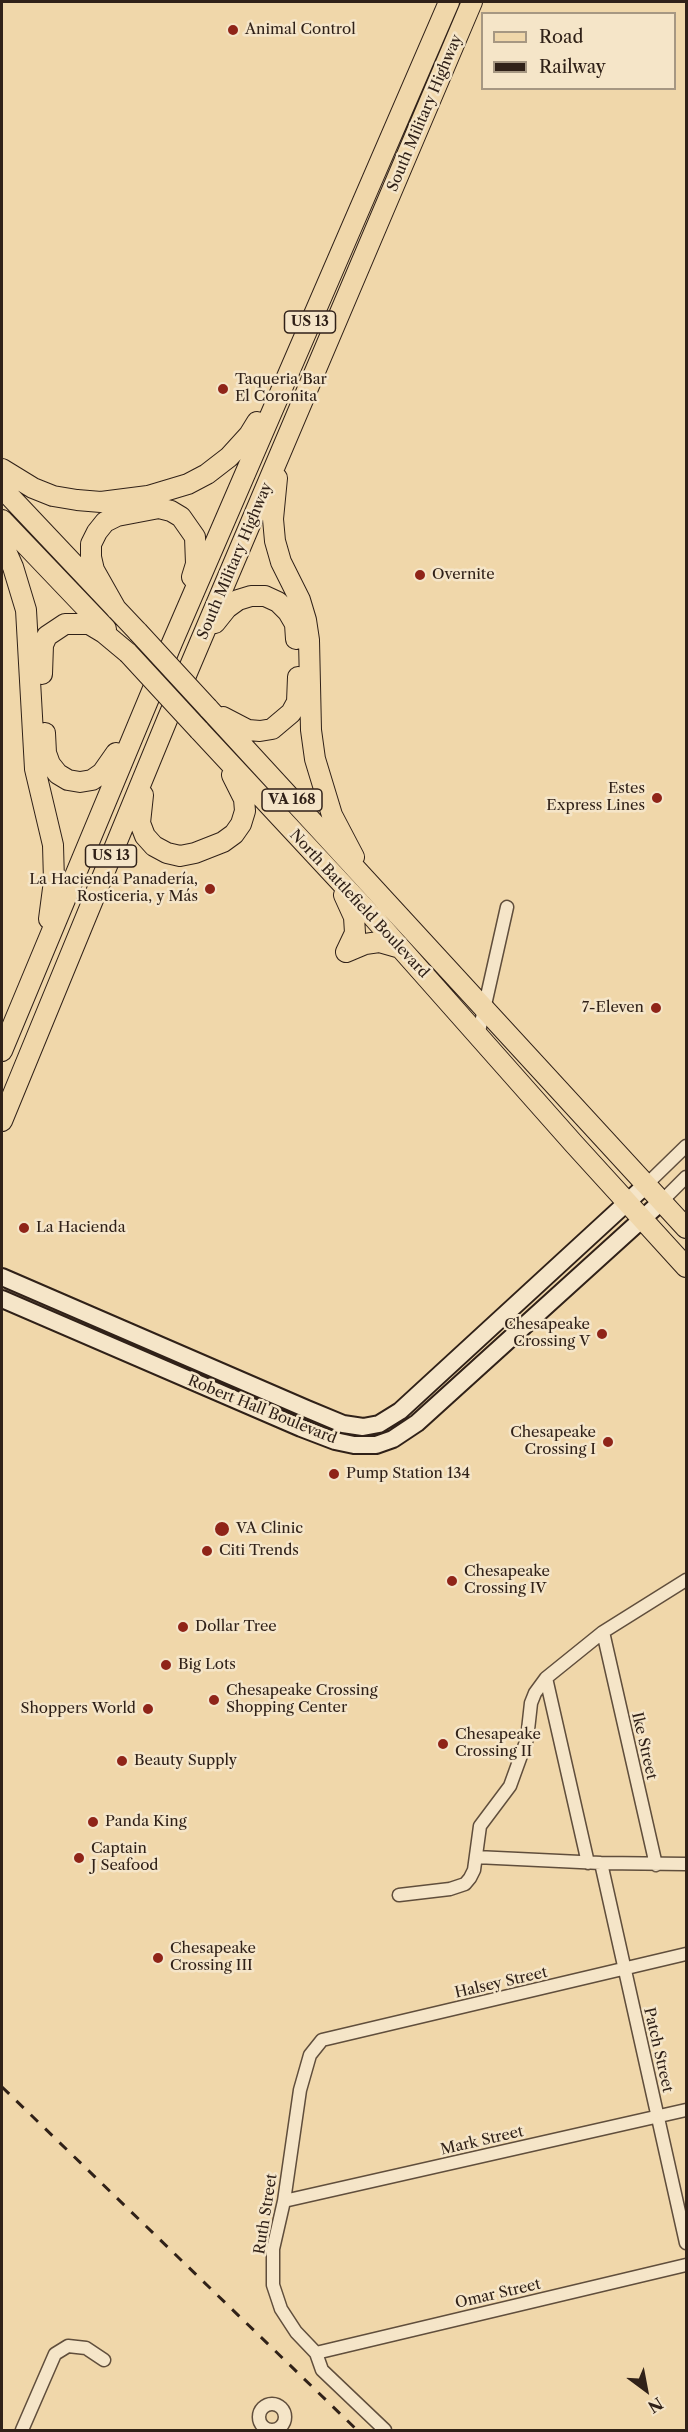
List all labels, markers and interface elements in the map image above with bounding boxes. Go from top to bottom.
legend [481,12,676,90]
place label: Animal Control [245,21,356,39]
marker: Animal Control [226,23,240,37]
text: Road [539,26,584,48]
street label: South Military Highway [384,32,466,194]
text: Railway [539,56,606,78]
road number: US 13 [284,311,336,333]
place label: Taqueria Bar El Coronita [235,371,327,406]
marker: Taqueria Bar El Coronita [216,382,230,396]
street label: South Military Highway [194,480,276,642]
place label: Overnite [432,566,495,584]
marker: Overnite [413,568,427,582]
place label: Estes Express Lines [546,780,645,815]
road number: VA 168 [262,789,322,811]
marker: Estes Express Lines [650,791,664,805]
street label: North Battlefield Boulevard [286,826,432,982]
road number: US 13 [86,845,136,867]
place label: La Hacienda Panadería, Rosticeria, y Más [29,871,198,906]
marker: La Hacienda Panadería, Rosticeria, y Más [203,882,217,896]
place label: 7-Eleven [582,999,644,1017]
marker: 7-Eleven [649,1001,663,1015]
place label: La Hacienda [36,1219,126,1237]
marker: La Hacienda [17,1221,31,1235]
place label: Chesapeake Crossing V [504,1316,590,1351]
marker: Chesapeake Crossing V [595,1327,609,1341]
street label: Robert Hall Boulevard [185,1372,339,1448]
place label: Chesapeake Crossing I [510,1424,596,1459]
marker: Chesapeake Crossing I [601,1435,615,1449]
place label: Pump Station 134 [346,1465,470,1483]
marker: Pump Station 134 [327,1467,341,1481]
marker: VA Clinic [213,1520,231,1538]
place label: VA Clinic [236,1520,303,1538]
place label: Citi Trends [219,1542,299,1560]
marker: Citi Trends [200,1544,214,1558]
place label: Chesapeake Crossing IV [464,1563,550,1598]
marker: Chesapeake Crossing IV [445,1574,459,1588]
place label: Dollar Tree [195,1618,277,1636]
marker: Dollar Tree [176,1620,190,1634]
place label: Big Lots [178,1656,236,1674]
marker: Big Lots [159,1658,173,1672]
place label: Chesapeake Crossing Shopping Center [226,1682,378,1717]
marker: Chesapeake Crossing Shopping Center [207,1693,221,1707]
place label: Shoppers World [20,1700,136,1718]
marker: Shoppers World [141,1702,155,1716]
street label: Ike Street [628,1711,660,1781]
place label: Chesapeake Crossing II [455,1726,541,1761]
marker: Chesapeake Crossing II [436,1737,450,1751]
place label: Beauty Supply [134,1752,237,1770]
marker: Beauty Supply [115,1754,129,1768]
place label: Panda King [105,1813,187,1831]
marker: Panda King [86,1815,100,1829]
place label: Captain J Seafood [91,1840,158,1875]
marker: Captain J Seafood [72,1851,86,1865]
place label: Chesapeake Crossing III [170,1940,256,1975]
marker: Chesapeake Crossing III [151,1951,165,1965]
street label: Halsey Street [453,1964,549,2002]
street label: Patch Street [639,2006,677,2094]
street label: Mark Street [439,2123,525,2159]
street label: Ruth Street [251,2172,281,2256]
street label: Omar Street [454,2275,542,2313]
north arrow [616,2360,676,2420]
text: N [644,2393,667,2417]

